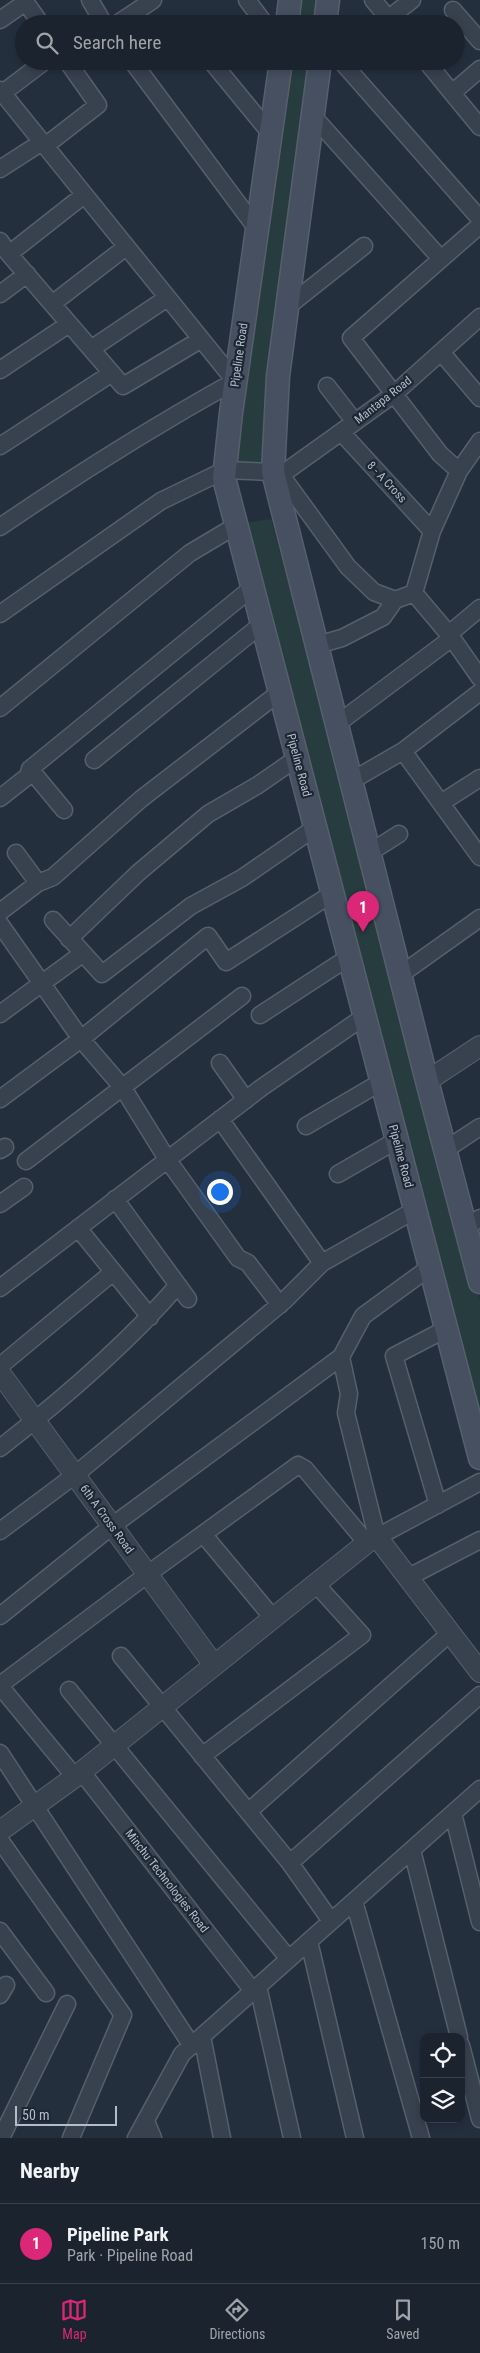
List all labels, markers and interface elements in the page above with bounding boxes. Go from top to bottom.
search box [15,15,465,70]
icon: search [33,29,61,57]
text: Search here [73,31,161,54]
street label: Pipeline Road [228,322,250,388]
street label: Mantapa Road [352,373,414,427]
street label: 8 - A Cross [364,458,410,506]
street label: Pipeline Road [284,732,314,798]
pin: 1 [347,891,379,932]
street label: Pipeline Road [386,1123,416,1189]
your location [207,1179,233,1205]
street label: 6th A Cross Road [77,1482,137,1556]
street label: Minchu Technologies Road [122,1827,212,1935]
map controls [420,2033,465,2123]
button: locate [420,2033,465,2078]
button: layers [420,2078,465,2123]
scale bar [15,2103,118,2126]
text: 50 m [22,2107,50,2123]
text: Nearby [20,2159,79,2183]
text: Pipeline Park [67,2223,169,2246]
text: 1 [32,2234,40,2253]
text: 150 m [421,2234,460,2253]
text: Park · Pipeline Road [67,2246,193,2265]
tab: Map [60,2296,88,2342]
tab: Directions [209,2296,265,2342]
tab: Saved [386,2296,420,2342]

